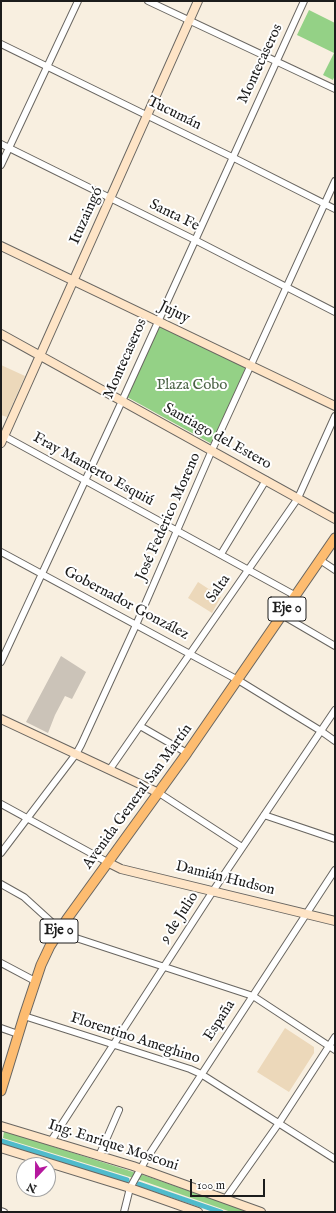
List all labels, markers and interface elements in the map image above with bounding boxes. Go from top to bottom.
street label: Montecaseros [235,21,287,107]
street label: Tucumán [144,93,204,135]
street label: Ituzaingó [66,185,108,247]
street label: Santa Fe [146,196,202,236]
street label: Jujuy [156,298,192,328]
street label: Montecaseros [100,316,152,402]
park label: Plaza Cobo [157,377,227,395]
street label: Santiago del Estero [160,400,274,474]
street label: Fray Mamerto Esquiú [29,429,157,511]
street label: José Federico Moreno [133,450,205,584]
street label: Gobernador González [60,563,192,645]
street label: Salta [203,572,235,606]
road number: Eje 0 [268,597,306,621]
street label: Avenida General San Martín [79,721,197,873]
street label: Damián Hudson [174,858,276,900]
street label: 9 de Julio [157,889,203,947]
road number: Eje 0 [40,919,78,943]
street label: España [200,997,240,1045]
street label: Florentino Ameghino [68,1010,202,1068]
street label: Ing. Enrique Mosconi [46,1116,180,1176]
north arrow [16,1157,56,1197]
scale bar [192,1171,267,1197]
text: 100 m [197,1178,225,1193]
text: N [25,1179,39,1195]

